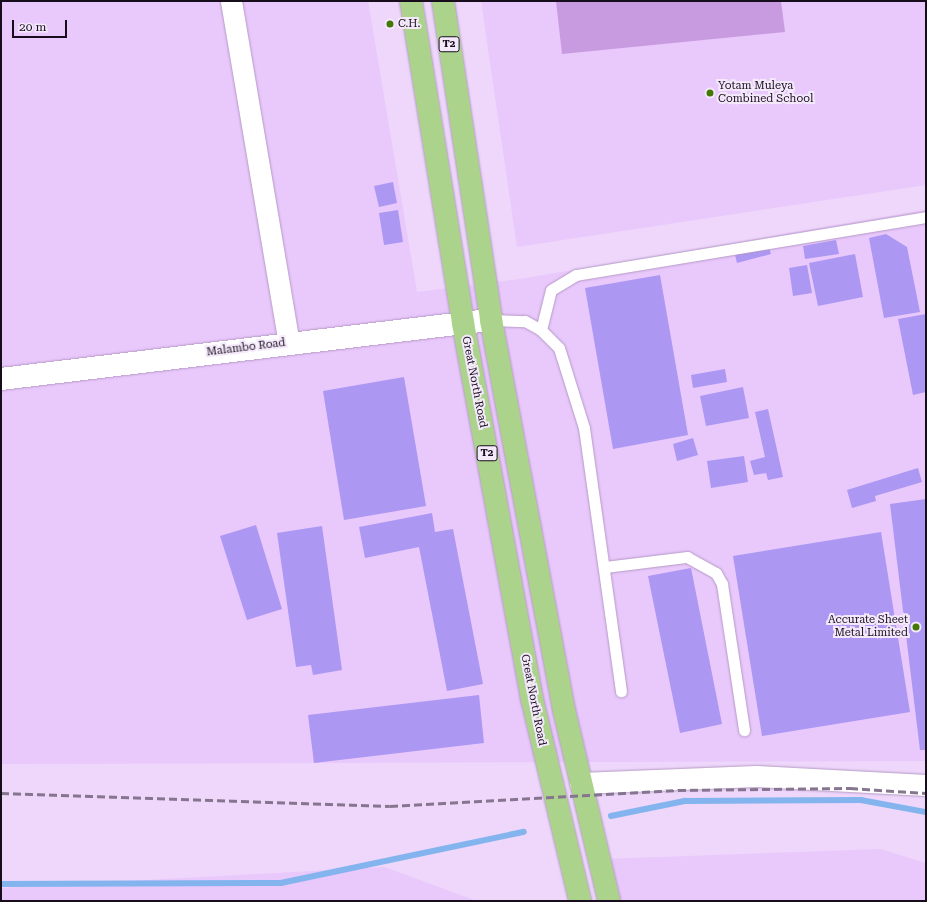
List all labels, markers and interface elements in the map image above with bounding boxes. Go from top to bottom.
scale bar [14,12,69,38]
place label: C.H. [398,17,420,31]
marker: C.H. [385,19,395,29]
text: 20 m [19,20,46,34]
road number: T2 [438,36,460,52]
place label: Yotam Muleya Combined School [718,80,813,106]
marker: Yotam Muleya Combined School [705,88,715,98]
street label: Great North Road [459,335,489,429]
street label: Malambo Road [206,337,286,359]
road number: T2 [476,445,498,461]
place label: Accurate Sheet Metal Limited [828,614,908,640]
marker: Accurate Sheet Metal Limited [911,622,921,632]
street label: Great North Road [518,653,548,747]

